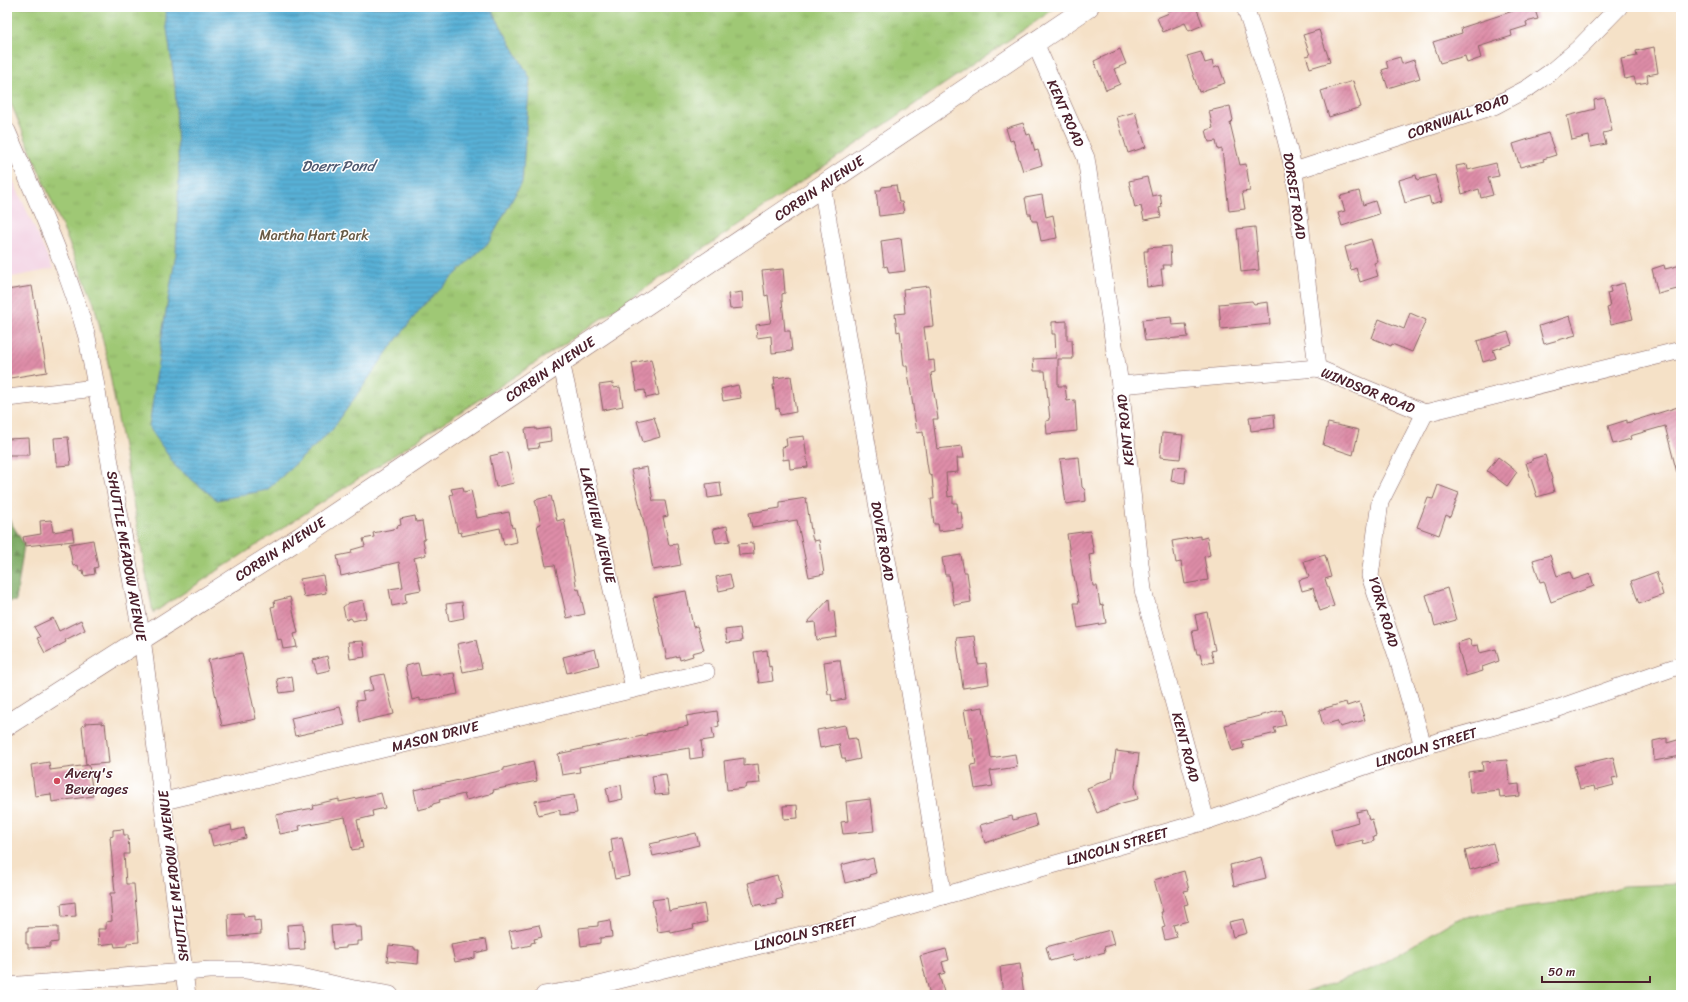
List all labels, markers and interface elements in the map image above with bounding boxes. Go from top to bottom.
street label: KENT ROAD [1040,75,1092,152]
street label: CORNWALL ROAD [1404,86,1513,146]
street label: CORBIN AVENUE [769,148,871,228]
street label: DORSET ROAD [1275,151,1314,242]
water label: Doerr Pond [302,153,378,179]
park label: Martha Hart Park [259,223,369,248]
street label: CORBIN AVENUE [500,329,602,409]
street label: WINDSOR ROAD [1317,360,1419,421]
street label: KENT ROAD [1109,392,1142,467]
street label: LAKEVIEW AVENUE [572,464,623,587]
street label: SHUTTLE MEADOW AVENUE [99,469,154,645]
street label: DOVER ROAD [863,499,902,584]
street label: CORBIN AVENUE [229,510,332,588]
street label: YORK ROAD [1361,574,1406,651]
street label: KENT ROAD [1164,709,1207,786]
street label: MASON DRIVE [389,713,483,759]
street label: LINCOLN STREET [1372,720,1481,775]
place label: Avery's Beverages [64,761,129,802]
marker: Avery's Beverages [52,776,62,786]
street label: SHUTTLE MEADOW AVENUE [150,787,196,963]
street label: LINCOLN STREET [1063,820,1172,873]
street label: LINCOLN STREET [751,908,860,958]
scale bar [1542,958,1650,984]
text: 50 m [1548,961,1575,983]

